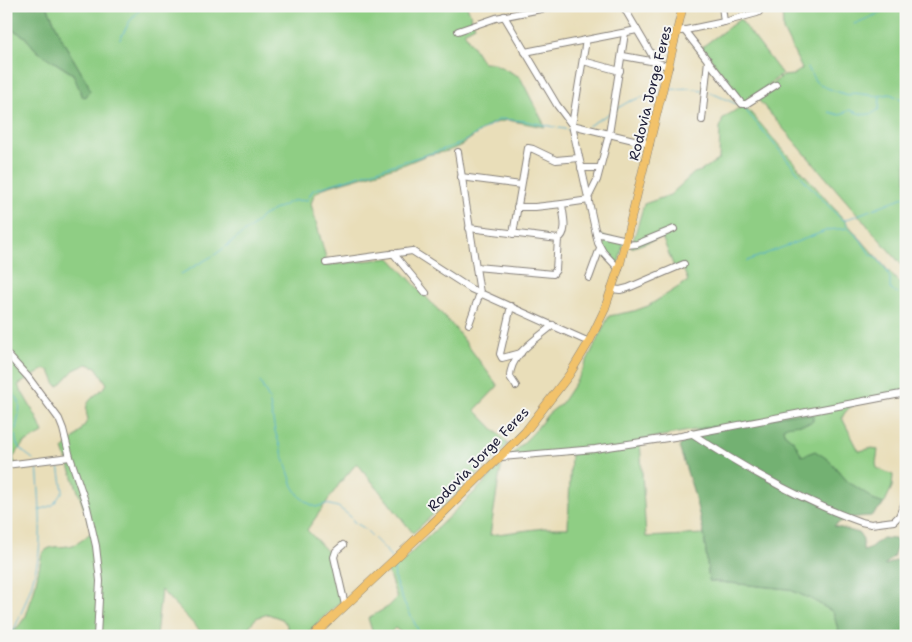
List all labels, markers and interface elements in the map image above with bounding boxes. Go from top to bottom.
street label: Rodovia Jorge Feres [625,24,676,162]
street label: Rodovia Jorge Feres [423,403,533,515]

